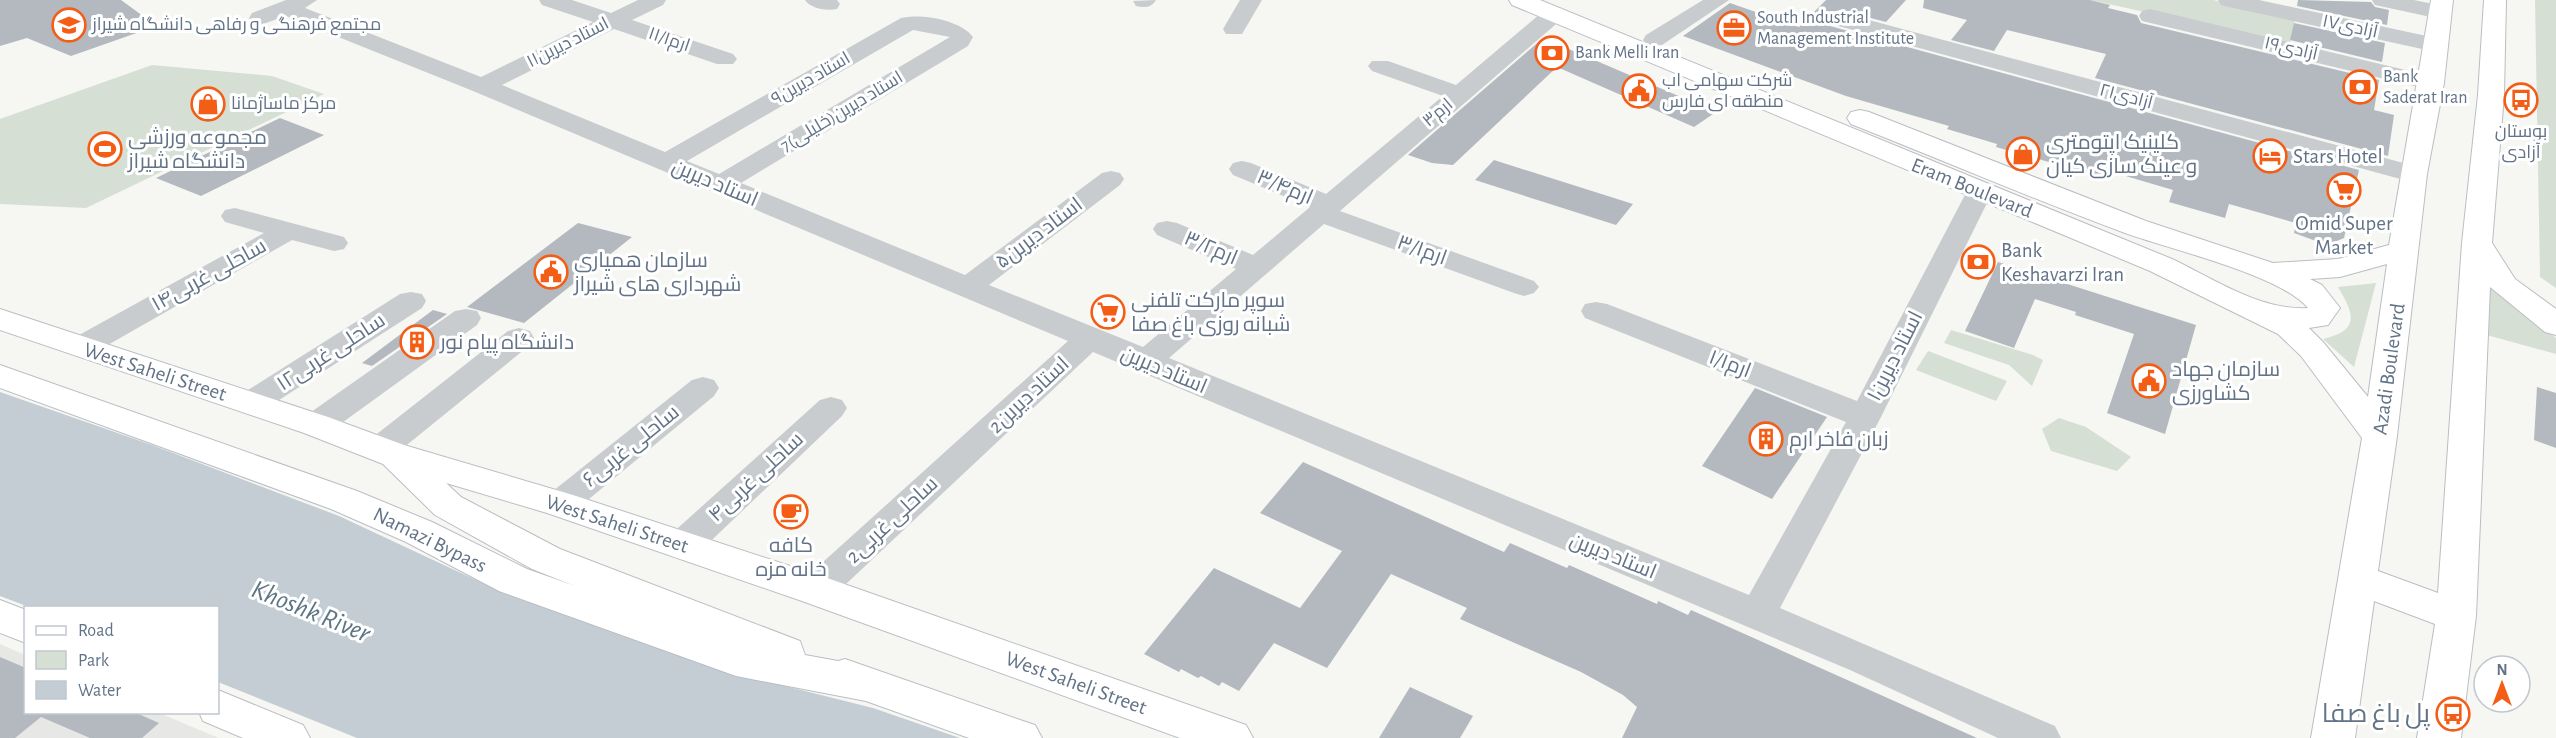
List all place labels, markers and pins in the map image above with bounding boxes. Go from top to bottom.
school or university icon: مجتمع فرهنگی و رفاهی دانشگاه شیراز [51,7,87,43]
place label: South Industrial Management Institute [1757,9,1914,48]
office icon: South Industrial Management Institute [1716,10,1752,46]
place label: مجتمع فرهنگی و رفاهی دانشگاه شیراز [91,15,381,36]
bank icon: Bank Melli Iran [1534,35,1570,71]
place label: Bank Melli Iran [1575,44,1679,62]
place label: Bank Saderat Iran [2383,68,2467,107]
bank icon: Bank Saderat Iran [2342,69,2378,105]
place label: شرکت سهامی اب منطقه ای فارس [1662,71,1792,112]
public building icon: شرکت سهامی اب منطقه ای فارس [1621,73,1657,109]
bus stop icon: بوستان آزادی [2503,82,2539,118]
shop icon: مرکز ماساژمانا [190,86,226,122]
place label: مرکز ماساژمانا [231,94,336,114]
place label: بوستان آزادی [2495,123,2547,163]
place label: مجموعه ورزشی دانشگاه شیراز [127,127,267,173]
sports icon: مجموعه ورزشی دانشگاه شیراز [87,131,123,167]
place label: کلینیک اپتومتری و عینک سازی کیان [2046,132,2197,179]
shop icon: کلینیک اپتومتری و عینک سازی کیان [2005,136,2041,172]
hotel icon: Stars Hotel [2252,138,2288,174]
place label: Stars Hotel [2293,146,2383,167]
supermarket icon: Omid Super Market [2326,172,2362,208]
place label: Omid Super Market [2295,213,2393,258]
place label: Bank Keshavarzi Iran [2001,240,2124,285]
bank icon: Bank Keshavarzi Iran [1960,244,1996,280]
place label: سازمان همیاری شهرداری های شیراز [573,250,741,297]
public building icon: سازمان همیاری شهرداری های شیراز [533,254,569,290]
place label: سوپر مارکت تلفنی شبانه روزی باغ صفا [1131,290,1290,338]
supermarket icon: سوپر مارکت تلفنی شبانه روزی باغ صفا [1090,294,1126,330]
building icon: دانشگاه پیام نور [399,324,435,360]
place label: دانشگاه پیام نور [439,332,574,356]
place label: سازمان جهاد کشاورزی [2172,359,2280,406]
public building icon: سازمان جهاد کشاورزی [2131,363,2167,399]
building icon: زبان فاخر ارم [1748,421,1784,457]
place label: زبان فاخر ارم [1789,429,1888,453]
cafe icon: کافه خانه مزه [773,494,809,530]
place label: کافه خانه مزه [755,535,827,581]
bus stop icon: پل باغ صفا [2435,696,2471,732]
place label: پل باغ صفا [2322,701,2430,730]

